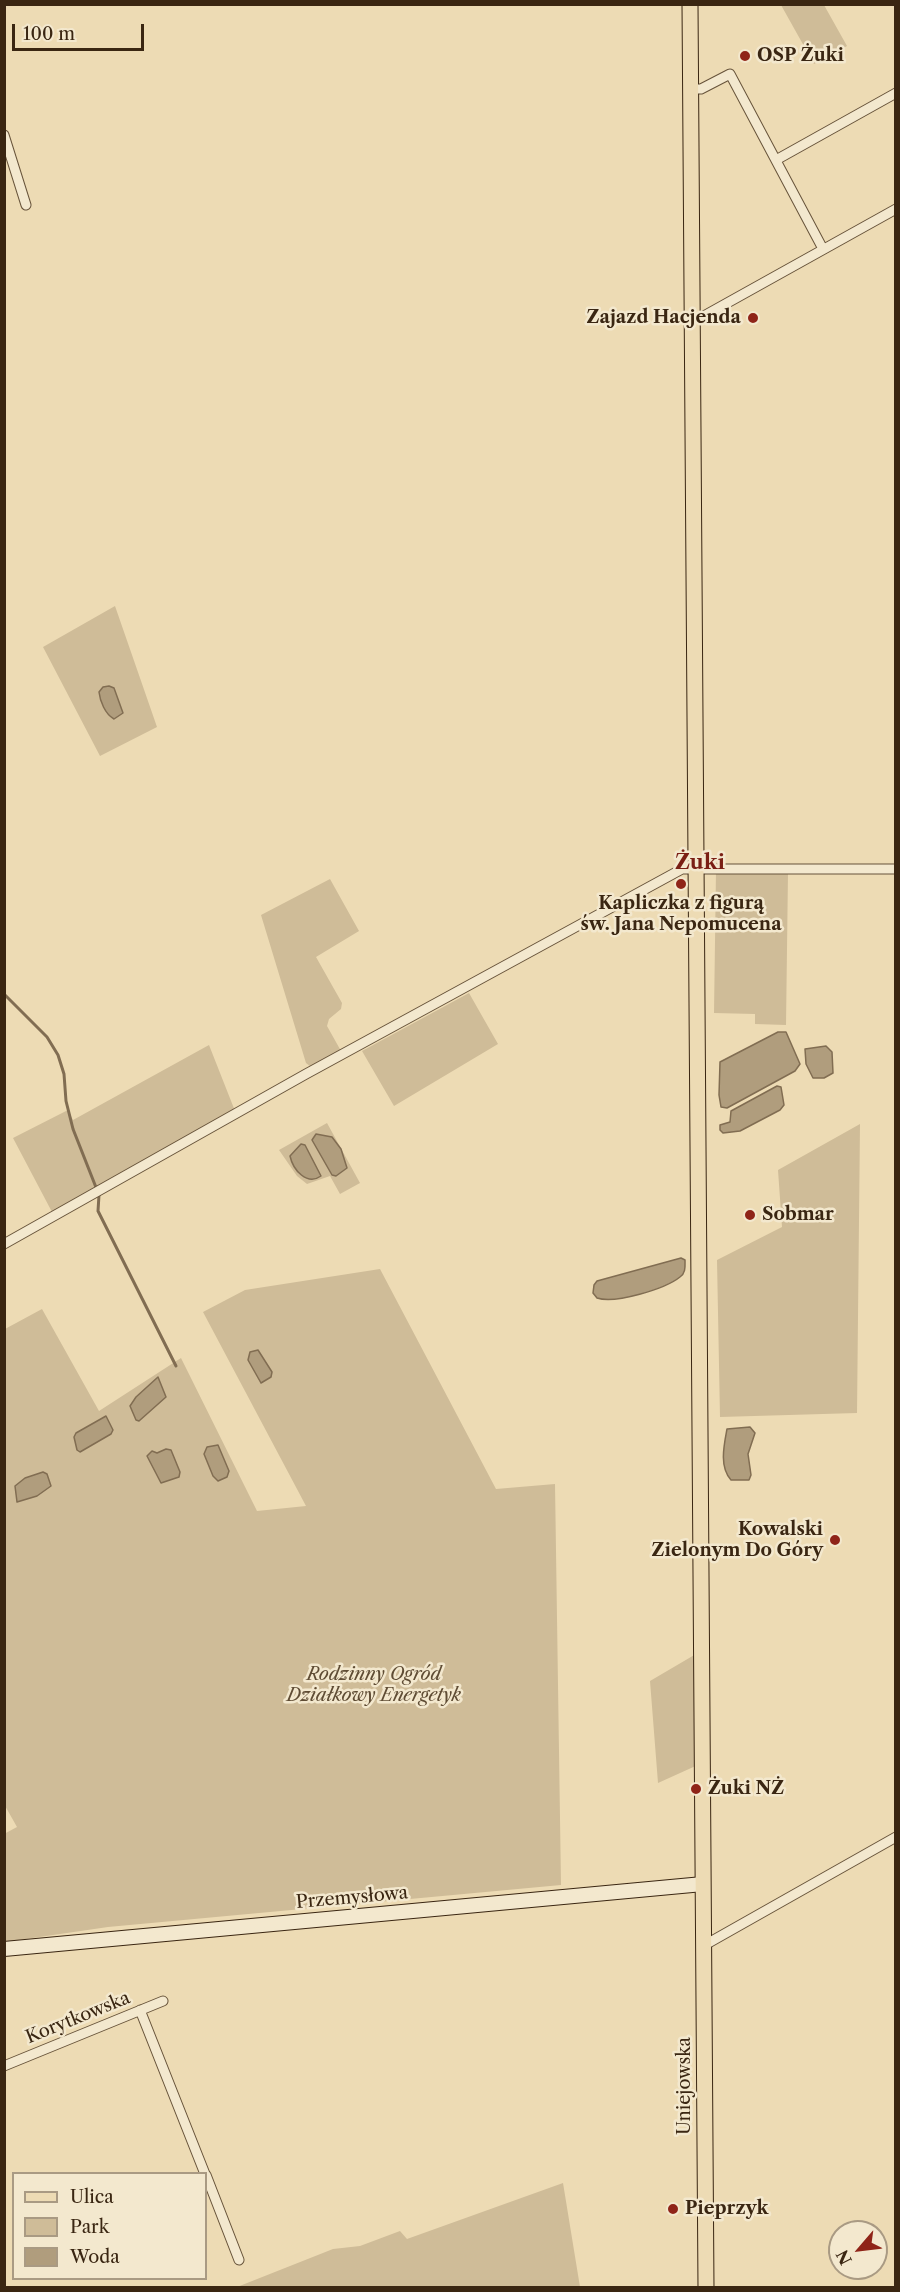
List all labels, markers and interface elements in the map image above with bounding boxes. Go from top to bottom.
scale bar [15,12,147,50]
text: 100 m [23,23,75,45]
place label: OSP Żuki [757,45,844,67]
marker: OSP Żuki [738,49,752,63]
place label: Zajazd Hacjenda [587,307,741,329]
marker: Zajazd Hacjenda [746,311,760,325]
district label: Żuki [675,850,725,876]
marker: Kapliczka z figurą św. Jana Nepomucena [674,877,688,891]
place label: Kapliczka z figurą św. Jana Nepomucena [580,893,782,936]
place label: Sobmar [762,1204,834,1226]
marker: Sobmar [743,1208,757,1222]
place label: Kowalski Zielonym Do Góry [652,1519,823,1562]
marker: Kowalski Zielonym Do Góry [828,1533,842,1547]
park label: Rodzinny Ogród Działkowy Energetyk [287,1664,461,1706]
place label: Żuki NŻ [708,1778,784,1800]
marker: Żuki NŻ [689,1782,703,1796]
street label: Przemysłowa [295,1882,409,1914]
street label: Korytkowska [23,1987,133,2049]
street label: Uniejowska [674,2037,696,2135]
legend [12,2172,207,2280]
text: Ulica [70,2186,114,2208]
place label: Pieprzyk [685,2198,768,2220]
marker: Pieprzyk [666,2202,680,2216]
text: Park [70,2216,109,2238]
north arrow [828,2220,888,2280]
text: Woda [70,2246,120,2268]
text: N [832,2247,856,2268]

